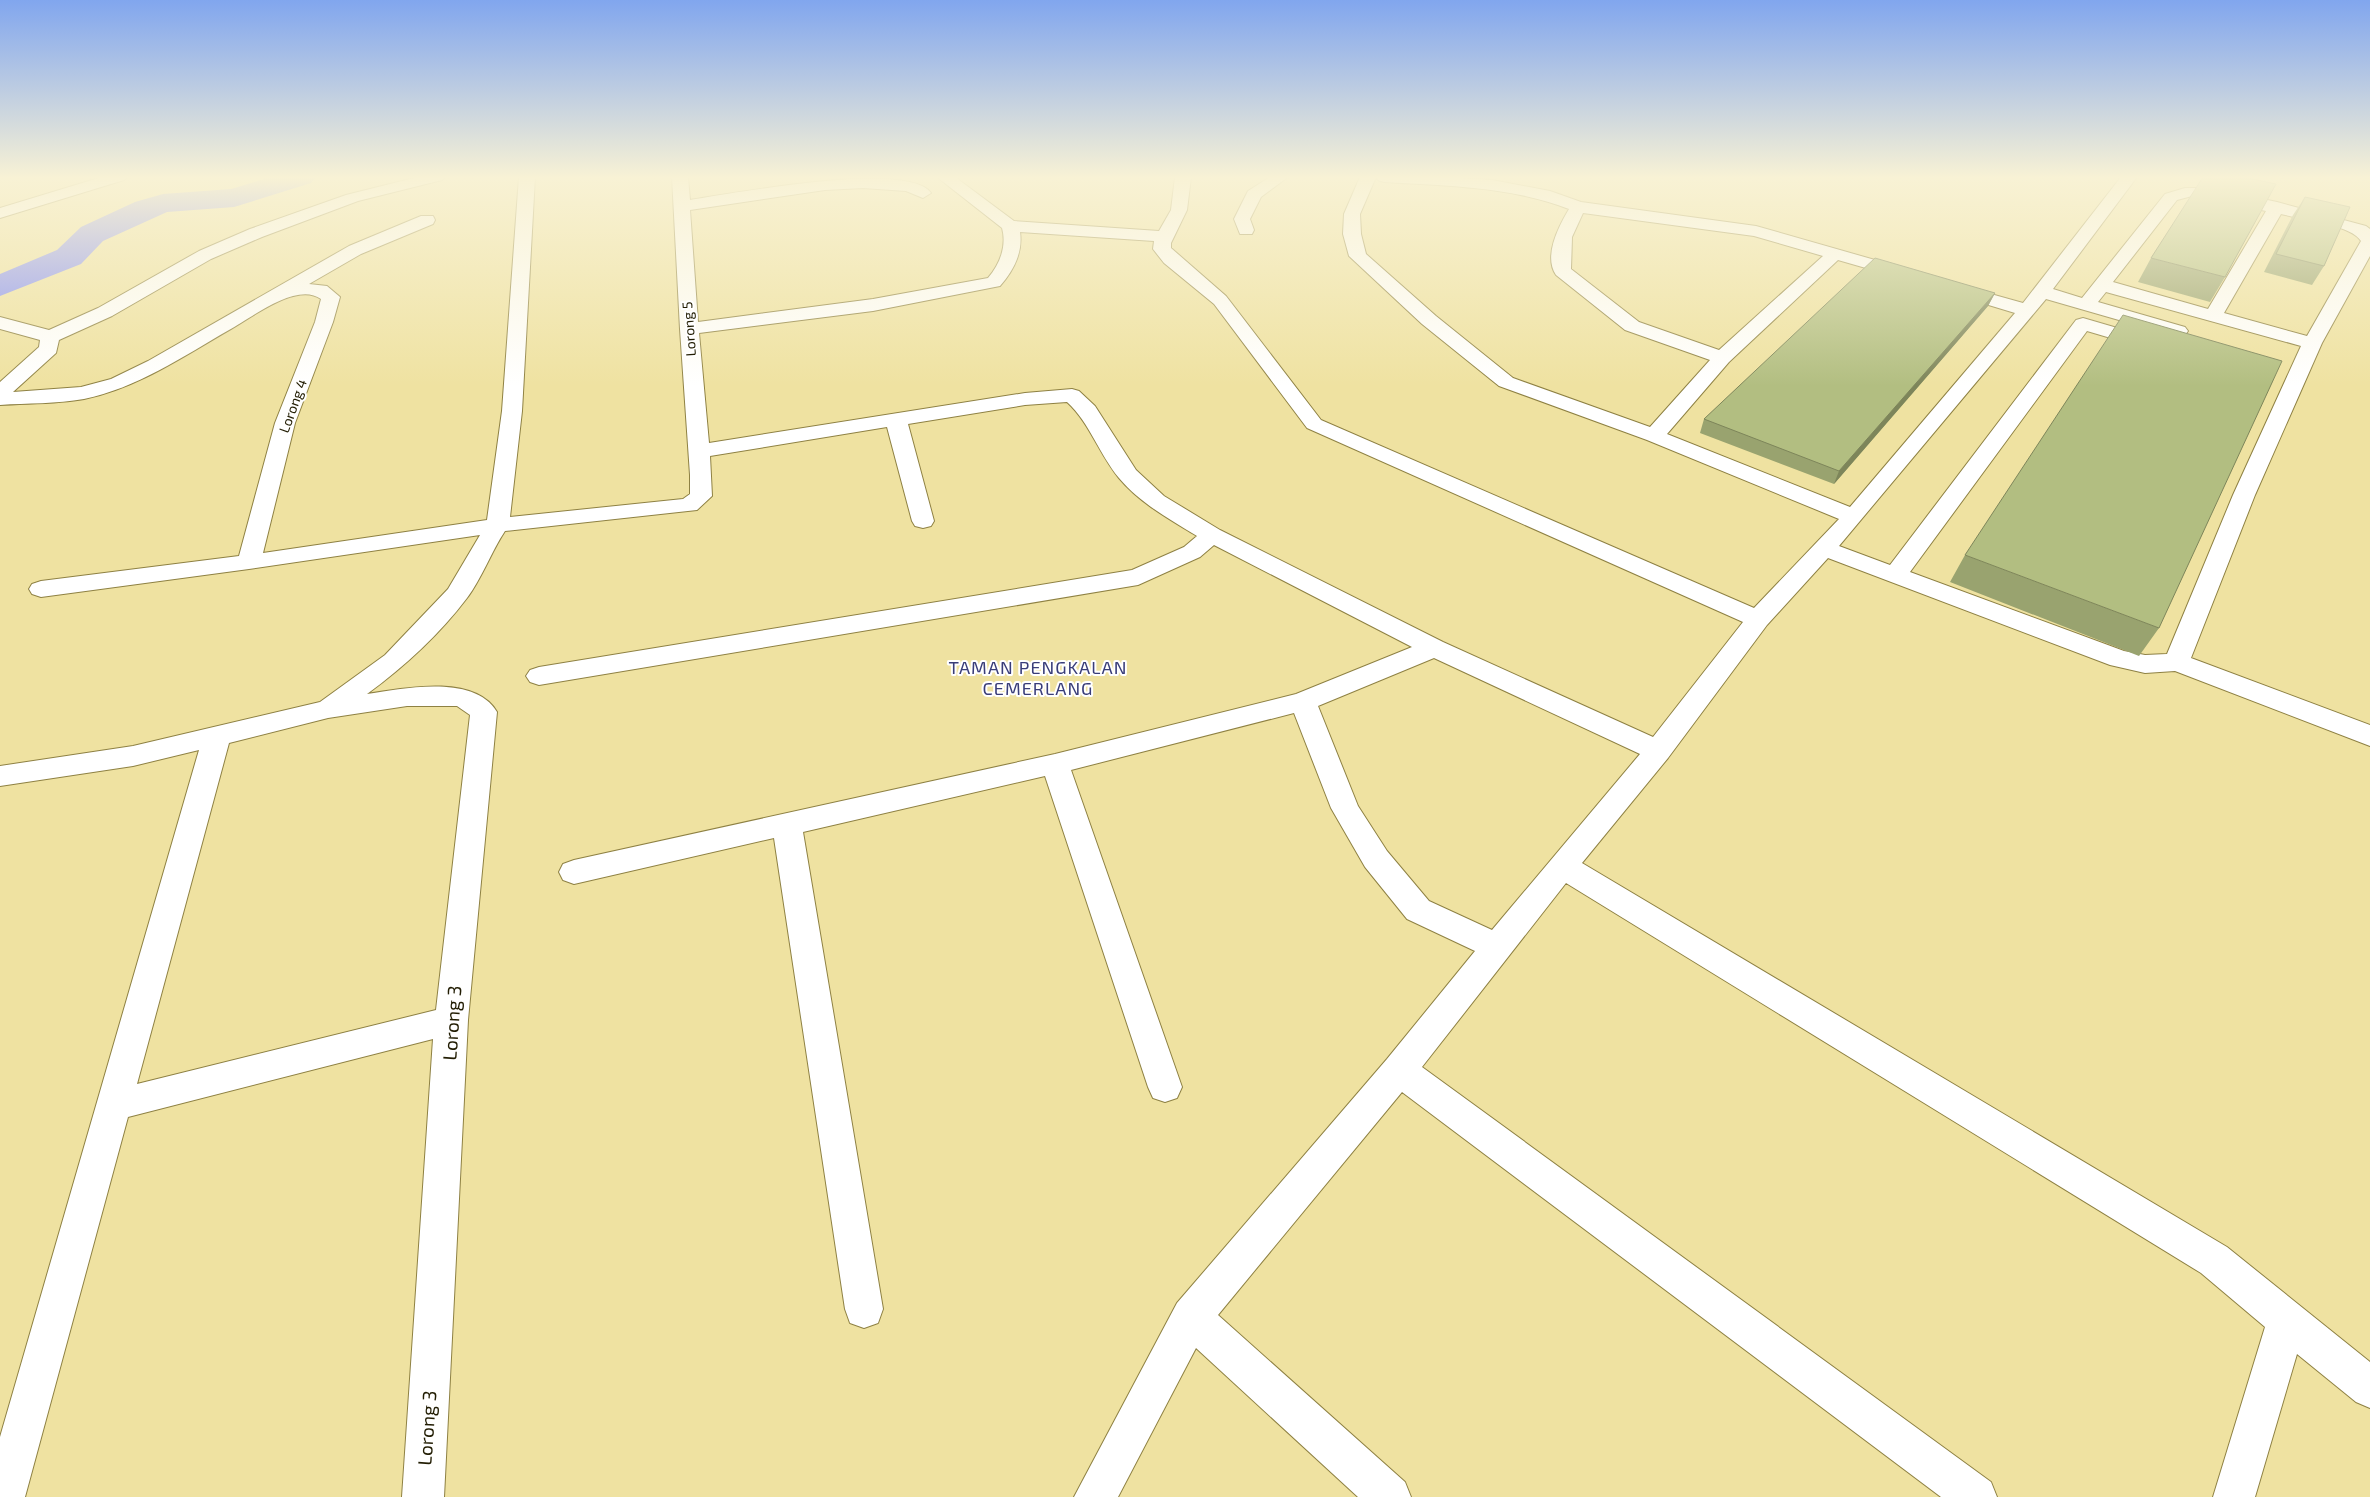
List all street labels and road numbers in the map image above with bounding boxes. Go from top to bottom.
street label: Lorong 5 [678,301,699,357]
street label: Lorong 4 [275,377,310,435]
street label: Lorong 3 [437,985,466,1061]
street label: Lorong 3 [412,1390,441,1466]

